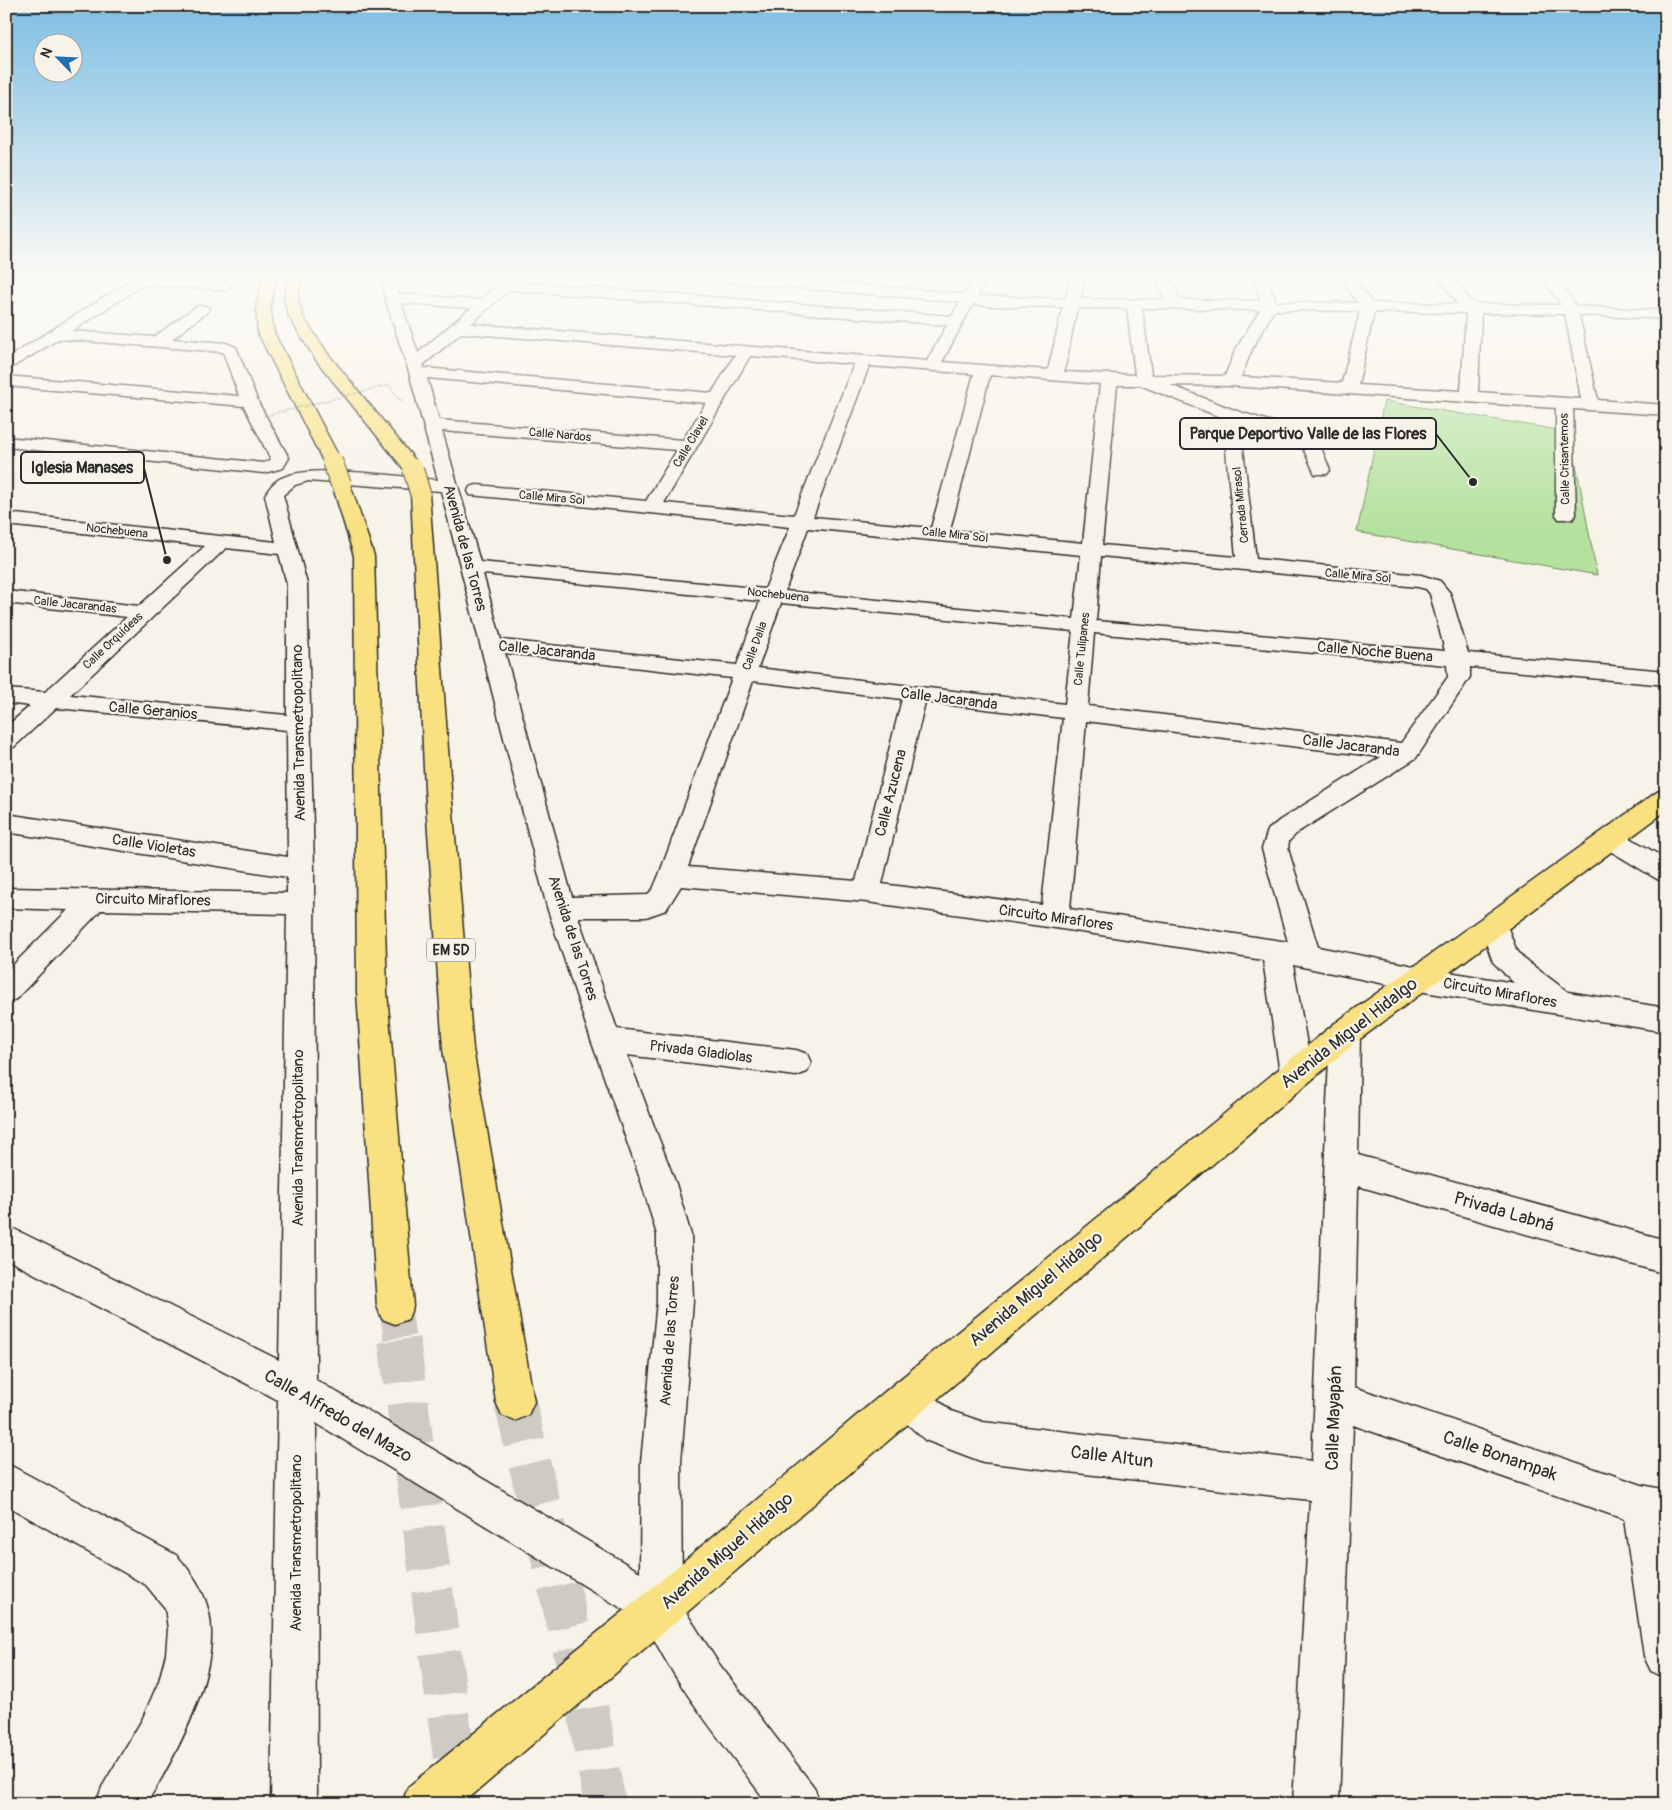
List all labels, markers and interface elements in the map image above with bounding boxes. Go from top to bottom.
north arrow [32,32,82,82]
text: N [37,45,56,61]
street label: Calle Clavel [670,413,712,470]
street label: Calle Crisantemos [1557,413,1573,505]
callout: Parque Deportivo Valle de las Flores [1180,418,1436,449]
text: Parque Deportivo Valle de las Flores [1190,424,1427,444]
street label: Calle Nardos [528,425,592,445]
callout: Iglesia Manases [21,452,144,483]
text: Iglesia Manases [31,458,134,478]
street label: Cerrada Mirasol [1230,466,1252,544]
street label: Avenida de las Torres [439,483,491,614]
street label: Calle Mira Sol [518,488,586,508]
street label: Nochebuena [85,520,149,542]
street label: Calle Mira Sol [921,524,989,546]
street label: Calle Mira Sol [1324,566,1392,586]
street label: Nochebuena [746,584,810,606]
street label: Calle Jacarandas [33,593,118,617]
street label: Calle Orquídeas [80,609,147,673]
street label: Calle Tulipanes [1071,611,1093,686]
street label: Calle Dalia [739,619,771,672]
street label: Calle Jacaranda [498,636,596,666]
street label: Calle Noche Buena [1316,637,1434,667]
street label: Avenida Transmetropolitano [288,644,310,822]
street label: Calle Jacaranda [899,684,999,714]
street label: Calle Geranios [108,698,199,724]
street label: Calle Jacaranda [1301,731,1401,761]
street label: Calle Azucena [871,747,911,839]
street label: Calle Violetas [111,830,197,862]
street label: Avenida de las Torres [544,873,602,1003]
street label: Circuito Miraflores [95,889,211,911]
street label: Circuito Miraflores [998,901,1115,935]
road number: EM 5D [427,938,475,962]
street label: Avenida Miguel Hidalgo [1276,972,1422,1094]
street label: Circuito Miraflores [1442,974,1559,1012]
street label: Privada Gladiolas [649,1036,754,1068]
street label: Avenida Transmetropolitano [289,1050,308,1226]
street label: Privada Labná [1451,1187,1557,1237]
street label: Avenida Miguel Hidalgo [964,1226,1108,1352]
street label: Avenida de las Torres [656,1275,684,1407]
street label: Calle Alfredo del Mazo [260,1364,417,1468]
street label: Calle Mayapán [1321,1365,1347,1471]
street label: Calle Bonampak [1440,1426,1561,1486]
street label: Calle Altun [1069,1441,1155,1473]
street label: Avenida Transmetropolitano [287,1455,306,1631]
street label: Avenida Miguel Hidalgo [656,1487,798,1615]

